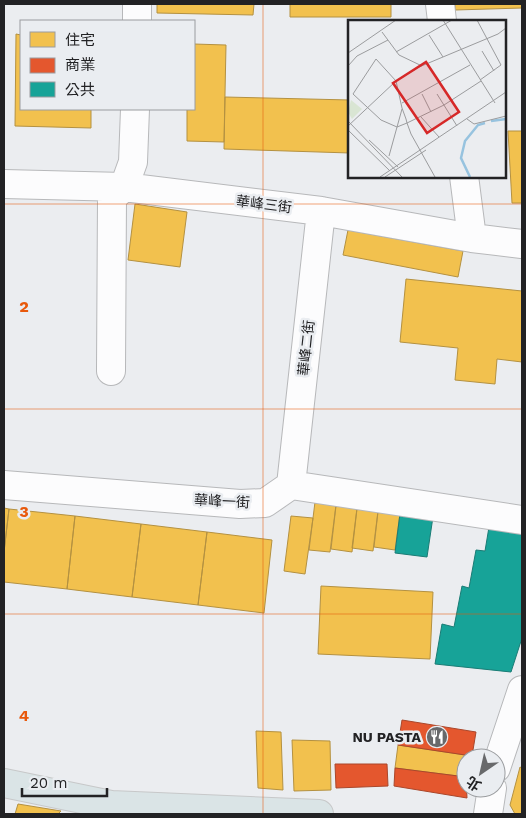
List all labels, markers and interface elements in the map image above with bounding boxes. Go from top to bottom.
legend [20,20,195,110]
inset map [348,20,506,178]
text: 住宅 [65,31,95,49]
text: 商業 [65,56,95,74]
text: 公共 [65,81,95,99]
street label: 華峰三街 [235,193,293,215]
text: 2 [19,297,29,316]
street label: 華峰二街 [295,319,317,377]
street label: 華峰一街 [194,492,250,510]
text: 3 [19,502,29,521]
text: 4 [19,706,29,725]
restaurant icon: NU PASTA [425,725,449,749]
place label: NU PASTA [353,729,422,745]
north arrow [456,748,506,798]
scale bar [22,766,108,798]
text: 北 [463,773,484,794]
text: 20 m [30,774,68,792]

